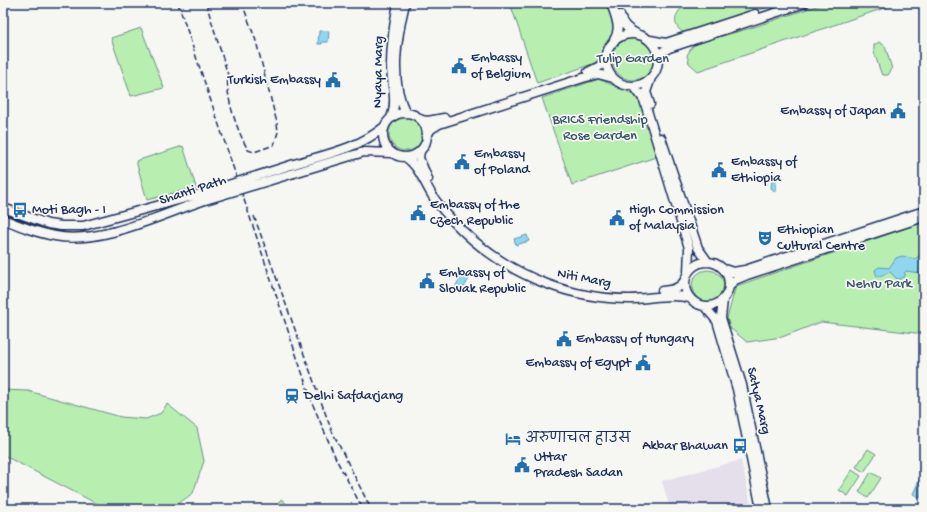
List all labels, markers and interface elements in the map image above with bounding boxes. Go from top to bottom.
street label: Nyaya Marg [370,36,388,108]
place label: Embassy of Belgium [471,50,531,83]
park label: Tulip Garden [596,51,669,68]
public building icon: Embassy of Belgium [450,57,468,75]
public building icon: Turkish Embassy [324,71,342,89]
place label: Turkish Embassy [227,72,321,89]
public building icon: Embassy of Japan [889,102,907,120]
place label: Embassy of Japan [780,103,886,120]
park label: BRICS Friendship Rose Garden [551,112,648,145]
place label: Embassy of Poland [474,146,531,179]
public building icon: Embassy of Poland [453,153,471,171]
place label: Embassy of Ethiopia [731,154,799,187]
public building icon: Embassy of Ethiopia [710,161,728,179]
street label: Shanti Path [157,172,229,210]
place label: Embassy of the Czech Republic [430,197,520,230]
bus stop icon: Moti Bagh - I [11,201,29,219]
place label: Moti Bagh - I [32,202,106,219]
place label: High Commission of Malaysia [629,202,724,235]
public building icon: Embassy of the Czech Republic [409,204,427,222]
public building icon: High Commission of Malaysia [608,209,626,227]
place label: Ethiopian Cultural Centre [777,222,866,255]
theatre icon: Ethiopian Cultural Centre [756,229,774,247]
place label: Embassy of Slovak Republic [439,265,527,298]
street label: Niti Marg [556,265,612,293]
public building icon: Embassy of Slovak Republic [418,272,436,290]
park label: Nehru Park [846,276,913,293]
public building icon: Embassy of Hungary [555,330,573,348]
place label: Embassy of Hungary [576,331,694,348]
public building icon: Embassy of Egypt [634,354,652,372]
place label: Embassy of Egypt [526,355,632,372]
street label: Satya Marg [742,366,774,436]
station icon: Delhi Safdarjang [283,387,301,405]
place label: Delhi Safdarjang [303,388,403,405]
hotel icon: अरुणाचल हाउस [504,430,522,448]
place label: अरुणाचल हाउस [525,431,632,448]
bus stop icon: Akbar Bhawan [731,437,749,455]
place label: Akbar Bhawan [642,438,728,455]
place label: Uttar Pradesh Sadan [533,449,623,482]
public building icon: Uttar Pradesh Sadan [513,456,531,474]

